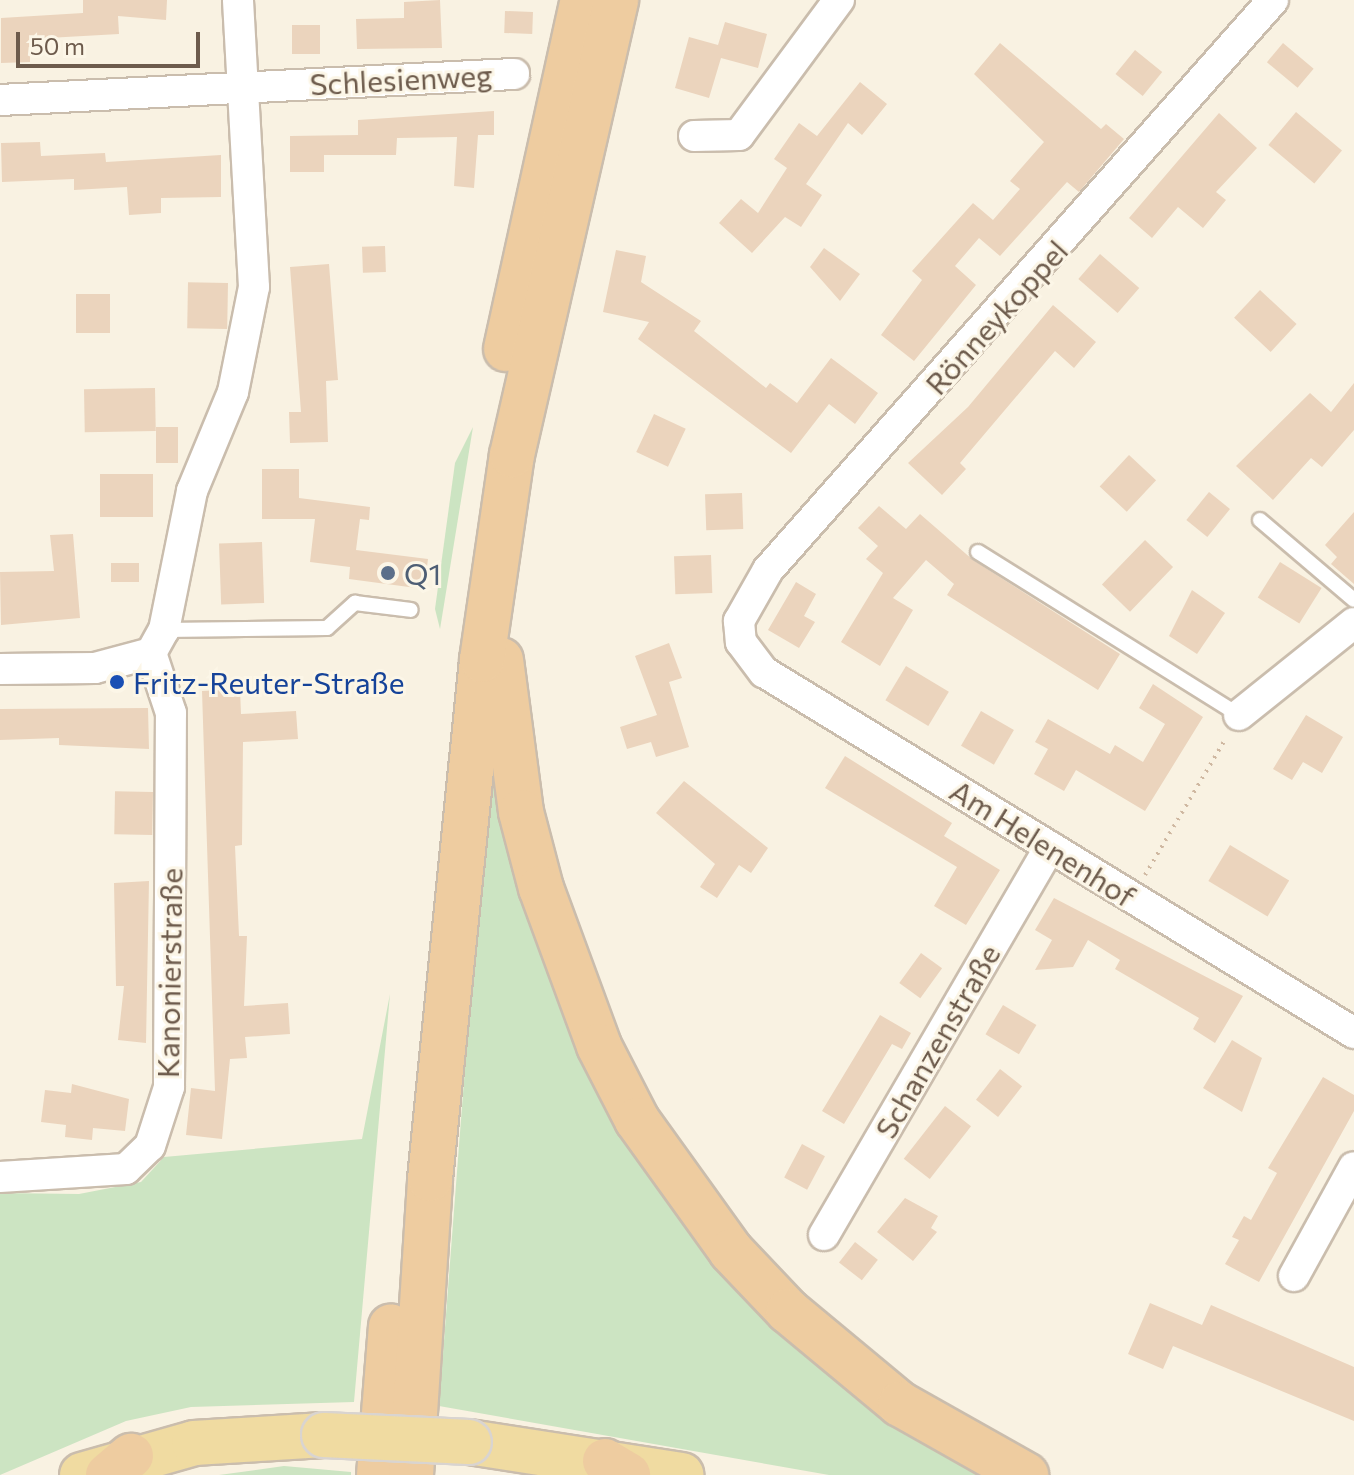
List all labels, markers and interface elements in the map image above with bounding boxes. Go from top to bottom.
scale bar [20,16,204,66]
text: 50 m [30,31,85,60]
street label: Schlesienweg [309,56,493,102]
street label: Rönneykoppel [917,233,1075,401]
place label: Q1 [404,555,441,591]
marker: Q1 [379,564,397,582]
place label: Fritz-Reuter-Straße [133,664,405,700]
marker: Fritz-Reuter-Straße [108,673,126,691]
street label: Am Helenenhof [944,772,1142,914]
street label: Kanonierstraße [149,868,189,1078]
street label: Schanzenstraße [867,938,1007,1144]

